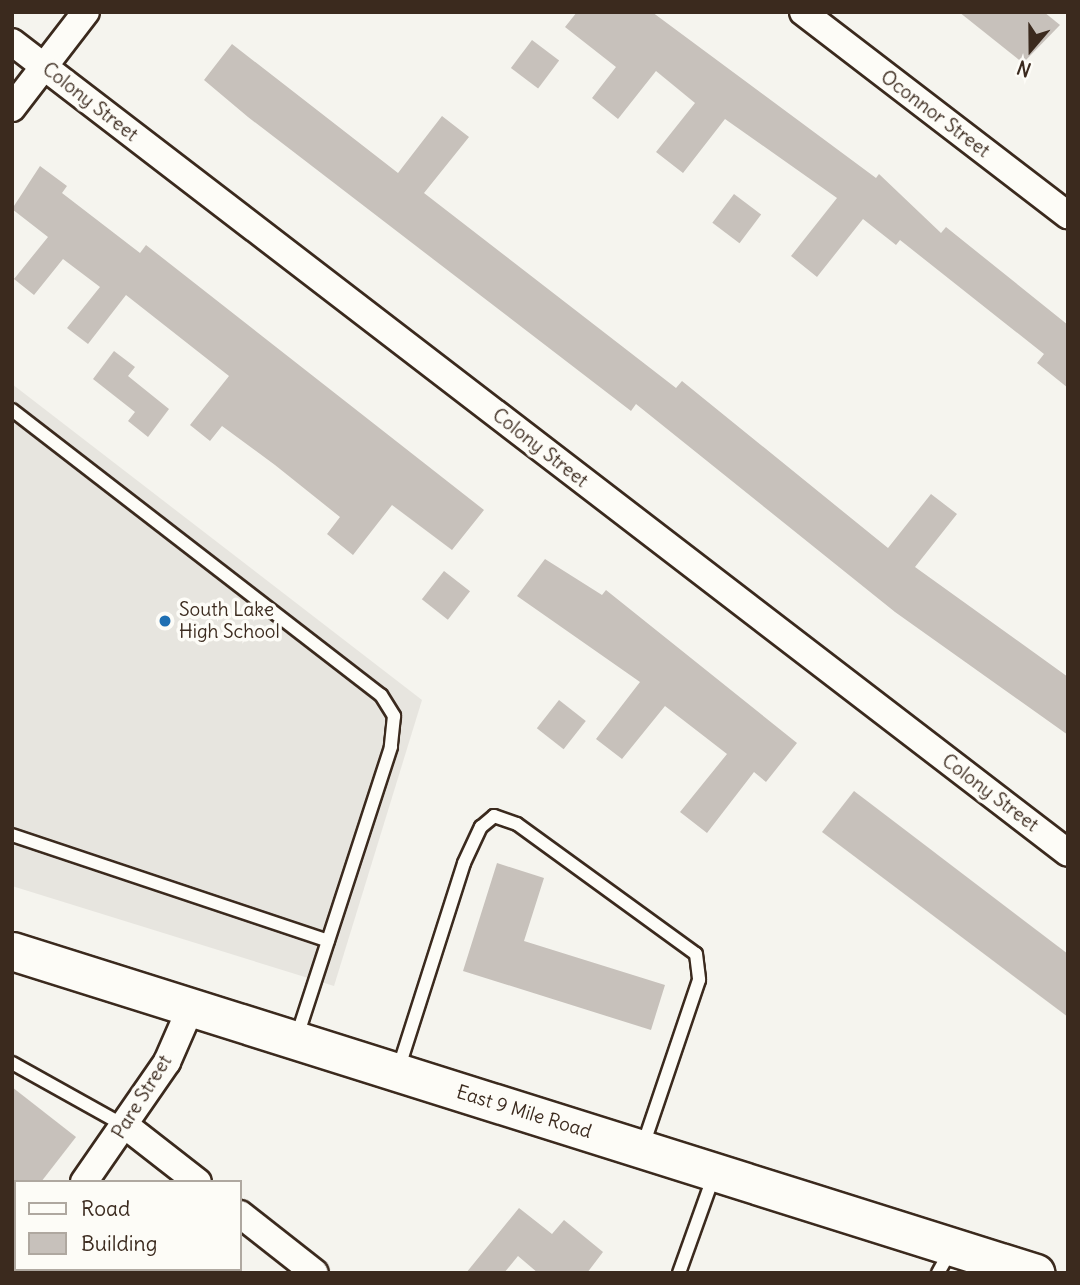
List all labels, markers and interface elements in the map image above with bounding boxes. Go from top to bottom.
north arrow [996,14,1066,84]
text: N [1014,55,1034,82]
street label: Colony Street [38,58,142,146]
street label: Oconnor Street [876,66,994,162]
street label: Colony Street [488,404,592,492]
place label: South Lake High School [179,599,280,643]
marker: South Lake High School [157,613,173,629]
street label: Colony Street [937,749,1043,837]
street label: Pare Street [107,1051,177,1143]
street label: East 9 Mile Road [454,1081,594,1143]
legend [14,1180,242,1271]
text: Road [81,1195,130,1222]
text: Building [81,1230,157,1257]

